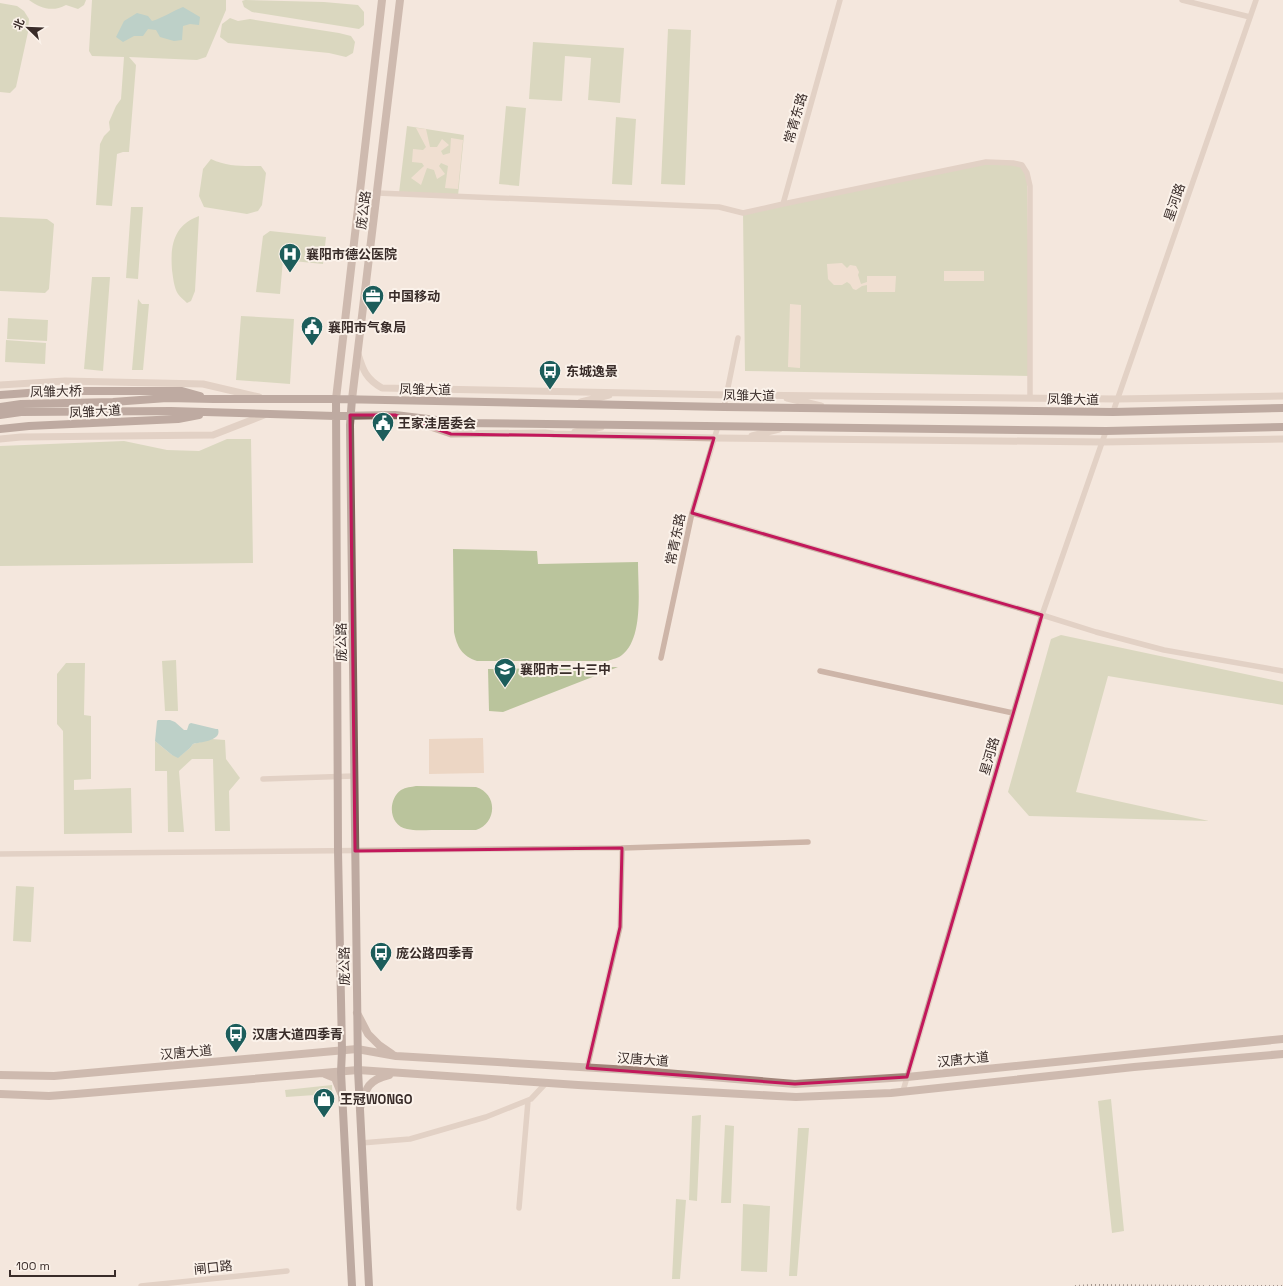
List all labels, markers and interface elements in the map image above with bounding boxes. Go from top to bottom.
north arrow [8,8,48,48]
text: 北 [10,16,27,32]
street label: 常青东路 [780,91,811,145]
street label: 星河路 [1160,181,1189,223]
street label: 庞公路 [353,190,374,230]
hospital icon: 襄阳市德公医院 [277,241,303,274]
place label: 襄阳市德公医院 [306,246,397,263]
office icon: 中国移动 [360,283,386,316]
place label: 中国移动 [388,288,440,305]
public building icon: 襄阳市气象局 [299,314,325,347]
place label: 襄阳市气象局 [328,319,406,336]
bus stop icon: 东城逸景 [537,358,563,391]
place label: 东城逸景 [566,363,618,380]
street label: 凤雏大道 [399,381,451,398]
street label: 凤雏大桥 [30,383,82,400]
street label: 凤雏大道 [723,387,775,404]
street label: 凤雏大道 [1047,391,1099,408]
street label: 凤雏大道 [69,402,121,421]
public building icon: 王家洼居委会 [370,410,396,443]
place label: 王家洼居委会 [398,415,476,432]
street label: 常青东路 [662,512,689,566]
street label: 庞公路 [333,622,350,662]
school or university icon: 襄阳市二十三中 [492,656,518,689]
place label: 襄阳市二十三中 [520,661,611,678]
street label: 星河路 [976,735,1003,777]
bus stop icon: 庞公路四季青 [368,940,394,973]
place label: 庞公路四季青 [396,945,474,962]
street label: 庞公路 [336,946,353,986]
bus stop icon: 汉唐大道四季青 [223,1021,249,1054]
place label: 汉唐大道四季青 [252,1026,343,1043]
street label: 汉唐大道 [159,1042,213,1063]
street label: 汉唐大道 [936,1048,990,1071]
street label: 汉唐大道 [616,1049,670,1070]
shop icon: 王冠WONGO [311,1086,337,1119]
place label: 王冠WONGO [340,1091,413,1108]
scale bar [10,1252,115,1278]
street label: 闸口路 [193,1257,233,1278]
text: 100 m [16,1258,50,1274]

